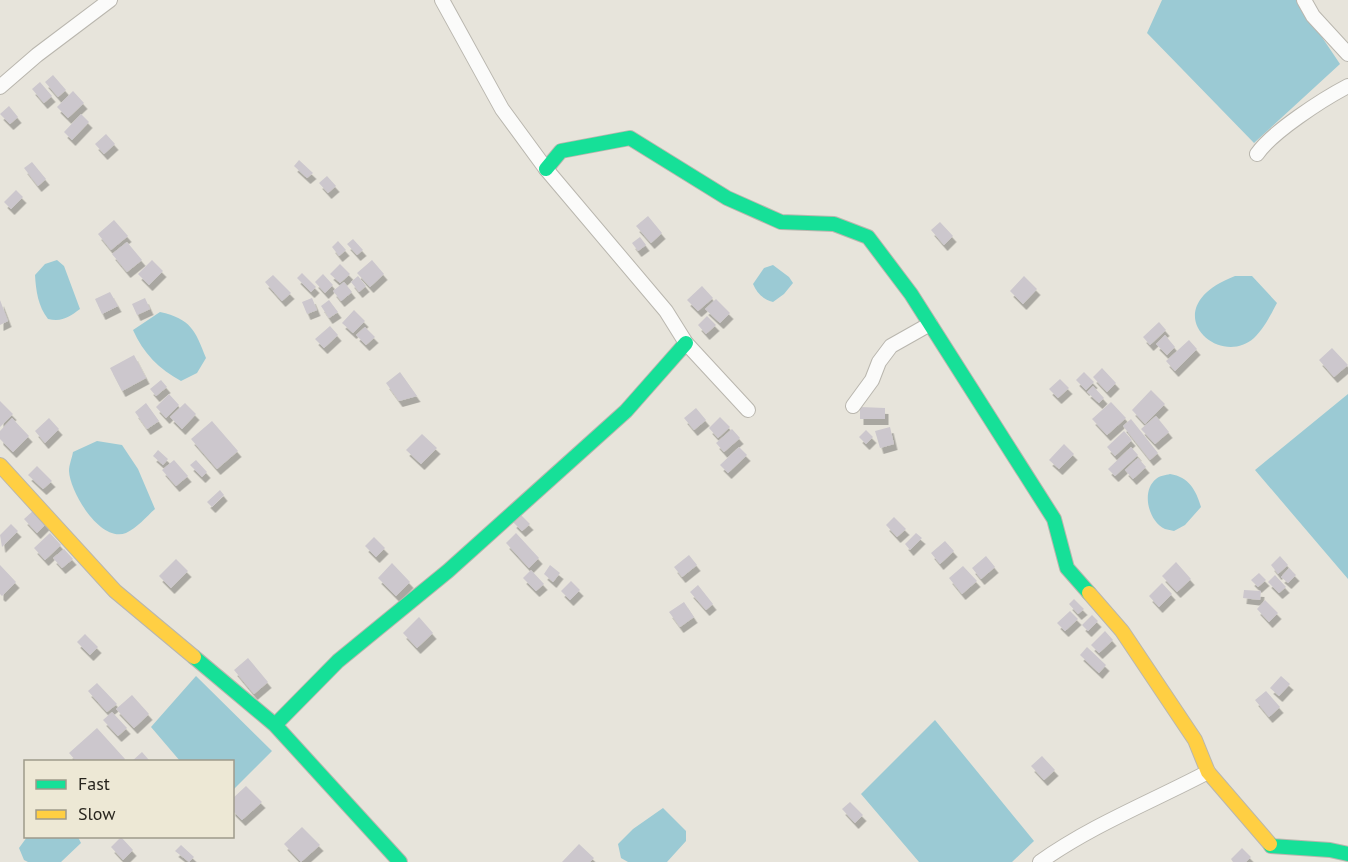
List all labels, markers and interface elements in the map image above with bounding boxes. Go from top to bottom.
legend [24,760,234,838]
text: Fast [78,772,110,795]
text: Slow [78,802,116,825]

